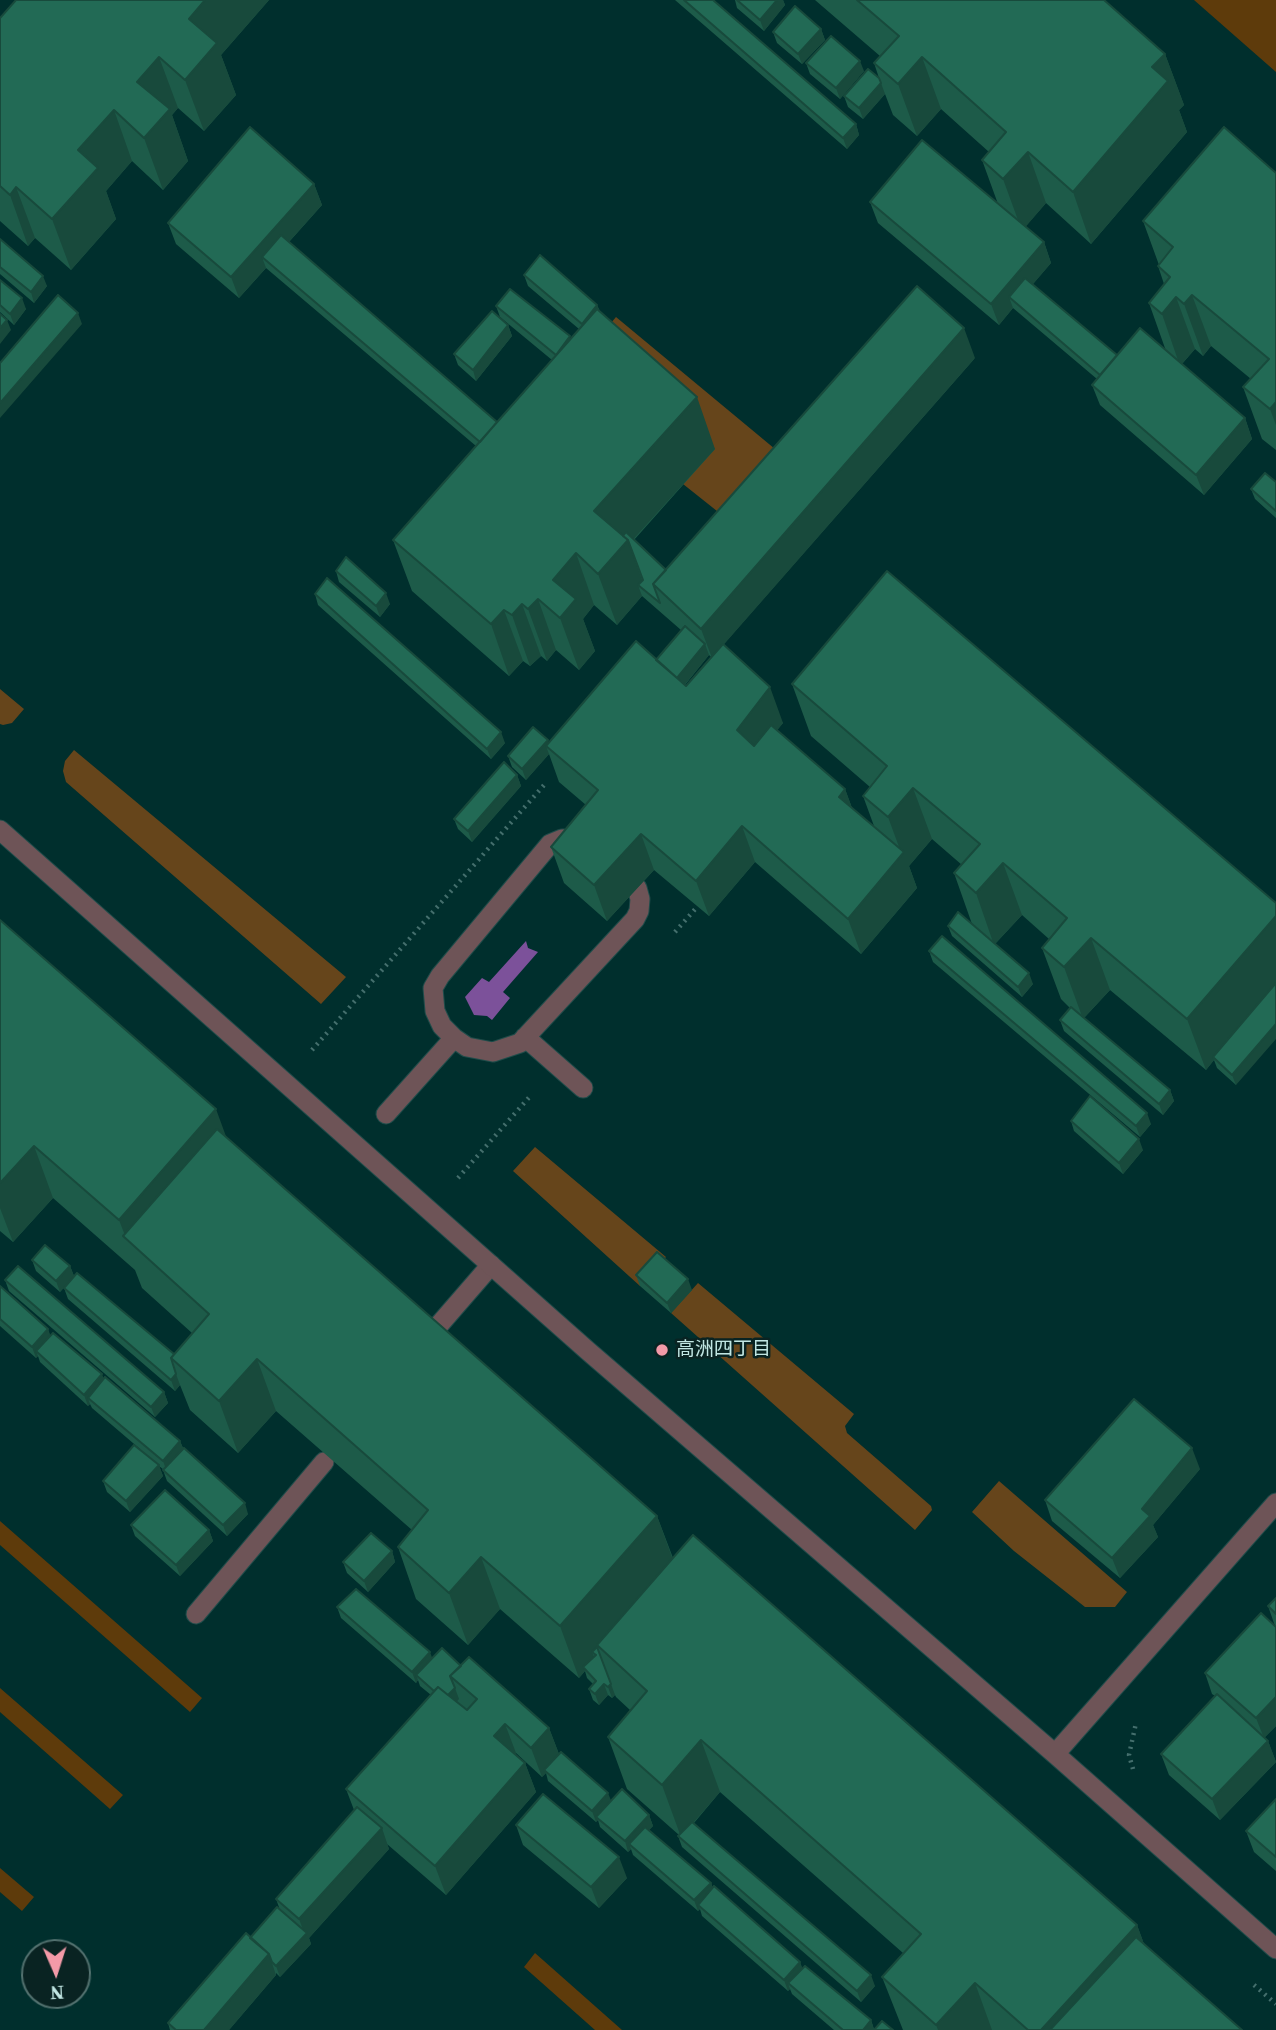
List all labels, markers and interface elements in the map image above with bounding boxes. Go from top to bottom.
place label: 高洲四丁目 [676,1339,771,1361]
marker: 高洲四丁目 [654,1342,670,1358]
north arrow [21,1939,91,2009]
text: N [49,1980,65,2006]

